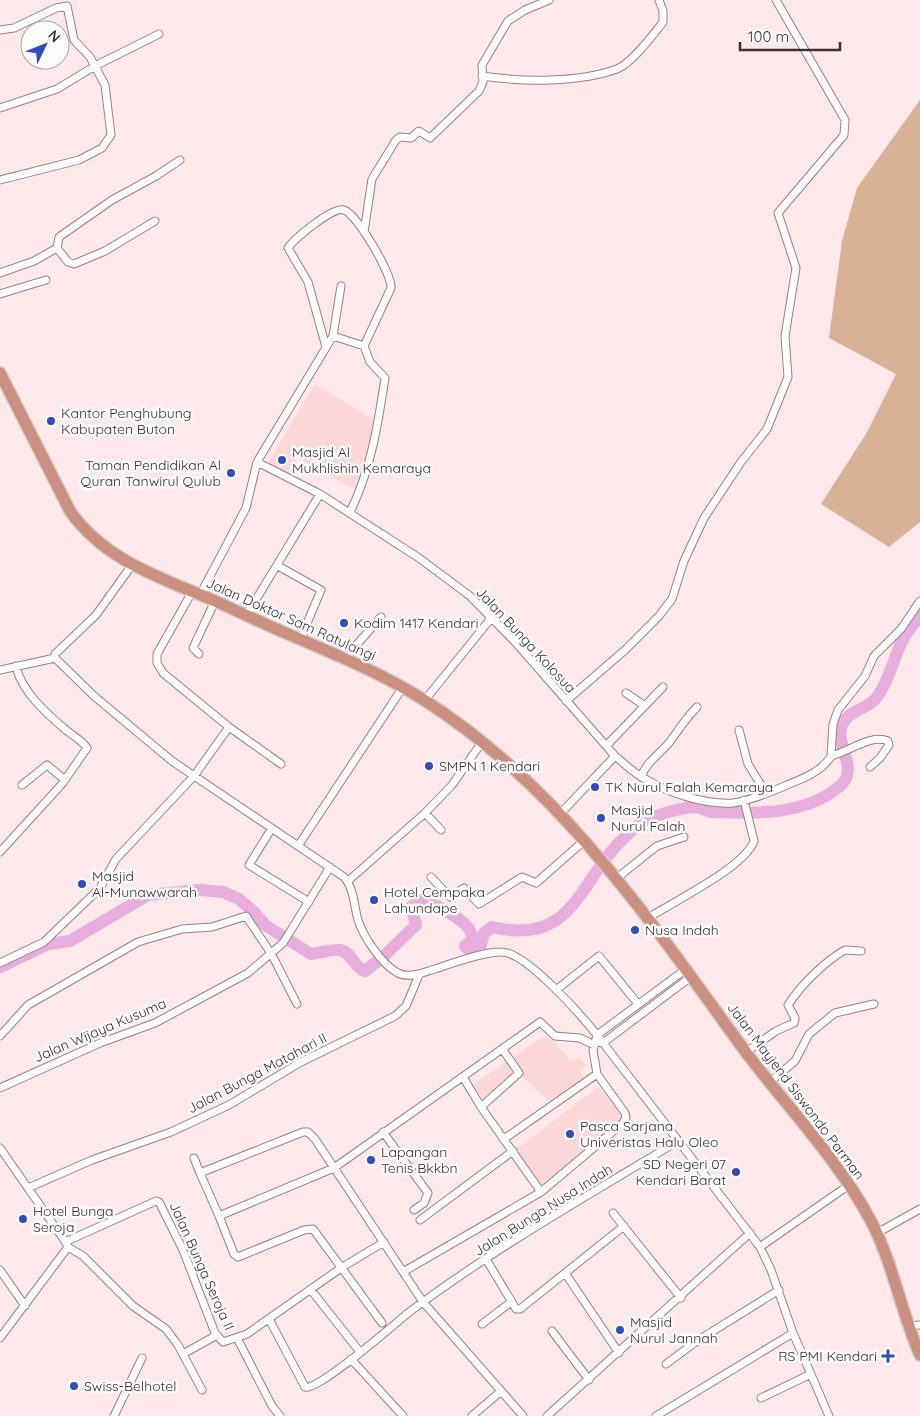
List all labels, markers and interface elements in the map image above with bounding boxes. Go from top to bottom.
north arrow [20,20,70,70]
scale bar [740,20,840,52]
text: N [44,26,65,46]
text: 100 m [748,27,789,46]
place label: Kantor Penghubung Kabupaten Buton [61,404,192,438]
marker: Kantor Penghubung Kabupaten Buton [45,415,57,427]
place label: Masjid Al Mukhlishin Kemaraya [292,443,431,477]
marker: Masjid Al Mukhlishin Kemaraya [276,454,288,466]
place label: Taman Pendidikan Al Quran Tanwirul Qulub [81,456,221,490]
marker: Taman Pendidikan Al Quran Tanwirul Qulub [225,467,237,479]
street label: Jalan Doktor Sam Ratulangi [203,573,379,665]
street label: Jalan Bunga Kolosua [472,583,580,697]
place label: Kodim 1417 Kendari [354,614,479,632]
marker: Kodim 1417 Kendari [338,617,350,629]
place label: SMPN 1 Kendari [439,757,540,775]
marker: SMPN 1 Kendari [423,760,435,772]
place label: TK Nurul Falah Kemaraya [605,778,773,796]
marker: TK Nurul Falah Kemaraya [589,781,601,793]
place label: Masjid Nurul Falah [611,801,685,835]
marker: Masjid Nurul Falah [595,812,607,824]
place label: Masjid Al-Munawwarah [92,867,197,901]
marker: Masjid Al-Munawwarah [76,878,88,890]
place label: Hotel Cempaka Lahundape [384,883,485,917]
marker: Hotel Cempaka Lahundape [368,894,380,906]
place label: Nusa Indah [645,921,719,939]
marker: Nusa Indah [629,924,641,936]
street label: Jalan Wijaya Kusuma [31,994,169,1066]
street label: Jalan Mayjend Siswondo Parman [724,999,868,1183]
street label: Jalan Bunga Matahari II [184,1029,330,1117]
place label: Pasca Sarjana Univeristas Halu Oleo [580,1117,719,1151]
marker: Pasca Sarjana Univeristas Halu Oleo [564,1128,576,1140]
place label: Lapangan Tenis Bkkbn [381,1143,458,1177]
marker: Lapangan Tenis Bkkbn [365,1154,377,1166]
place label: SD Negeri 07 Kendari Barat [636,1155,726,1189]
street label: Jalan Bunga Nusa Indah [470,1160,616,1260]
marker: SD Negeri 07 Kendari Barat [730,1166,742,1178]
street label: Jalan Bunga Seroja II [166,1199,238,1333]
place label: Hotel Bunga Seroja [33,1202,114,1236]
marker: Hotel Bunga Seroja [17,1213,29,1225]
place label: Masjid Nurul Jannah [630,1313,718,1347]
marker: Masjid Nurul Jannah [614,1324,626,1336]
place label: RS PMI Kendari [778,1347,877,1365]
marker: RS PMI Kendari [881,1349,895,1363]
place label: Swiss-Belhotel [84,1377,176,1395]
marker: Swiss-Belhotel [68,1380,80,1392]

